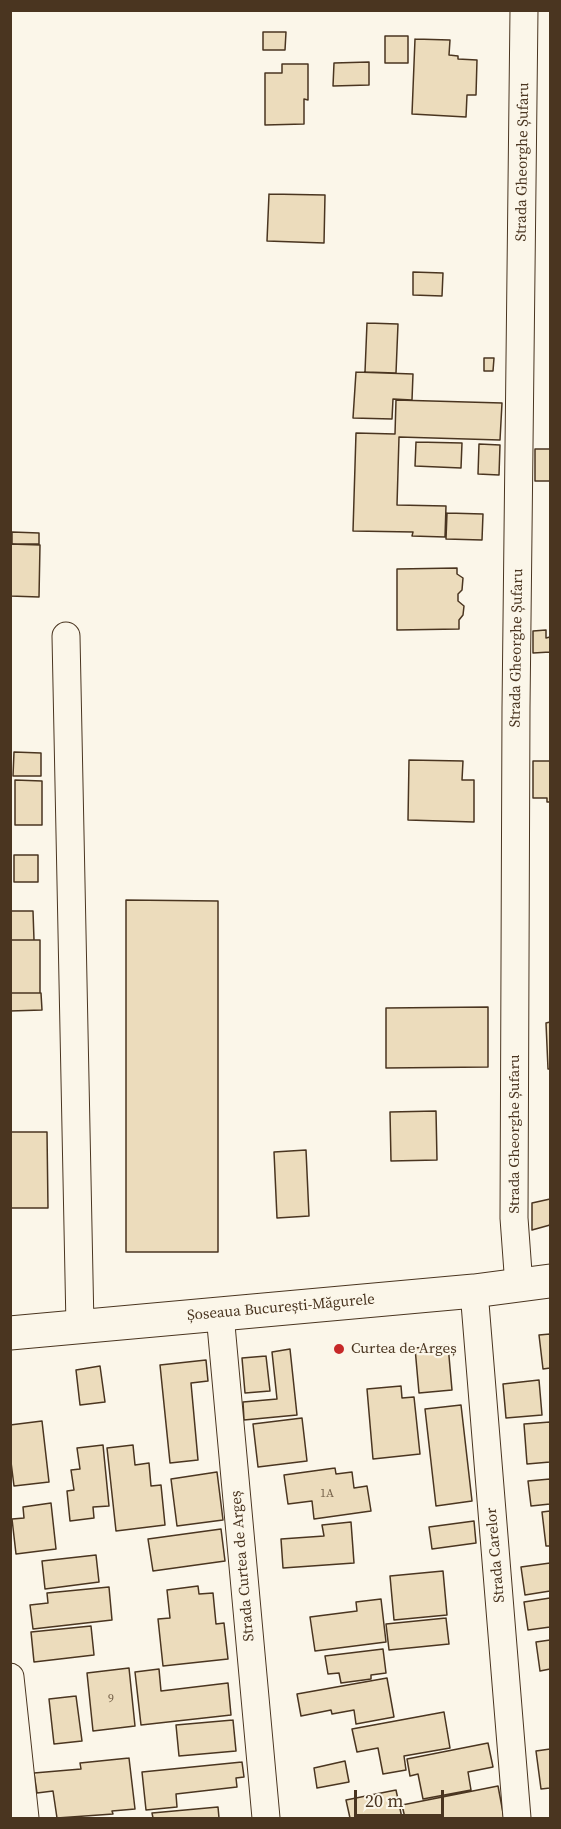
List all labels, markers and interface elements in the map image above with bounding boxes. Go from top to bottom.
street label: Strada Gheorghe Șufaru [513,82,533,242]
street label: Strada Gheorghe Șufaru [507,568,527,728]
street label: Strada Gheorghe Șufaru [506,1054,524,1214]
street label: Șoseaua București-Măgurele [186,1291,376,1325]
place label: Curtea de Argeș [351,1340,457,1358]
marker: Curtea de Argeș [332,1342,346,1356]
house number: 1A [320,1487,334,1501]
street label: Strada Curtea de Argeș [227,1490,259,1642]
street label: Strada Carelor [483,1507,509,1603]
house number: 9 [108,1692,114,1706]
scale bar [357,1778,447,1816]
text: 20 m [365,1788,403,1813]

